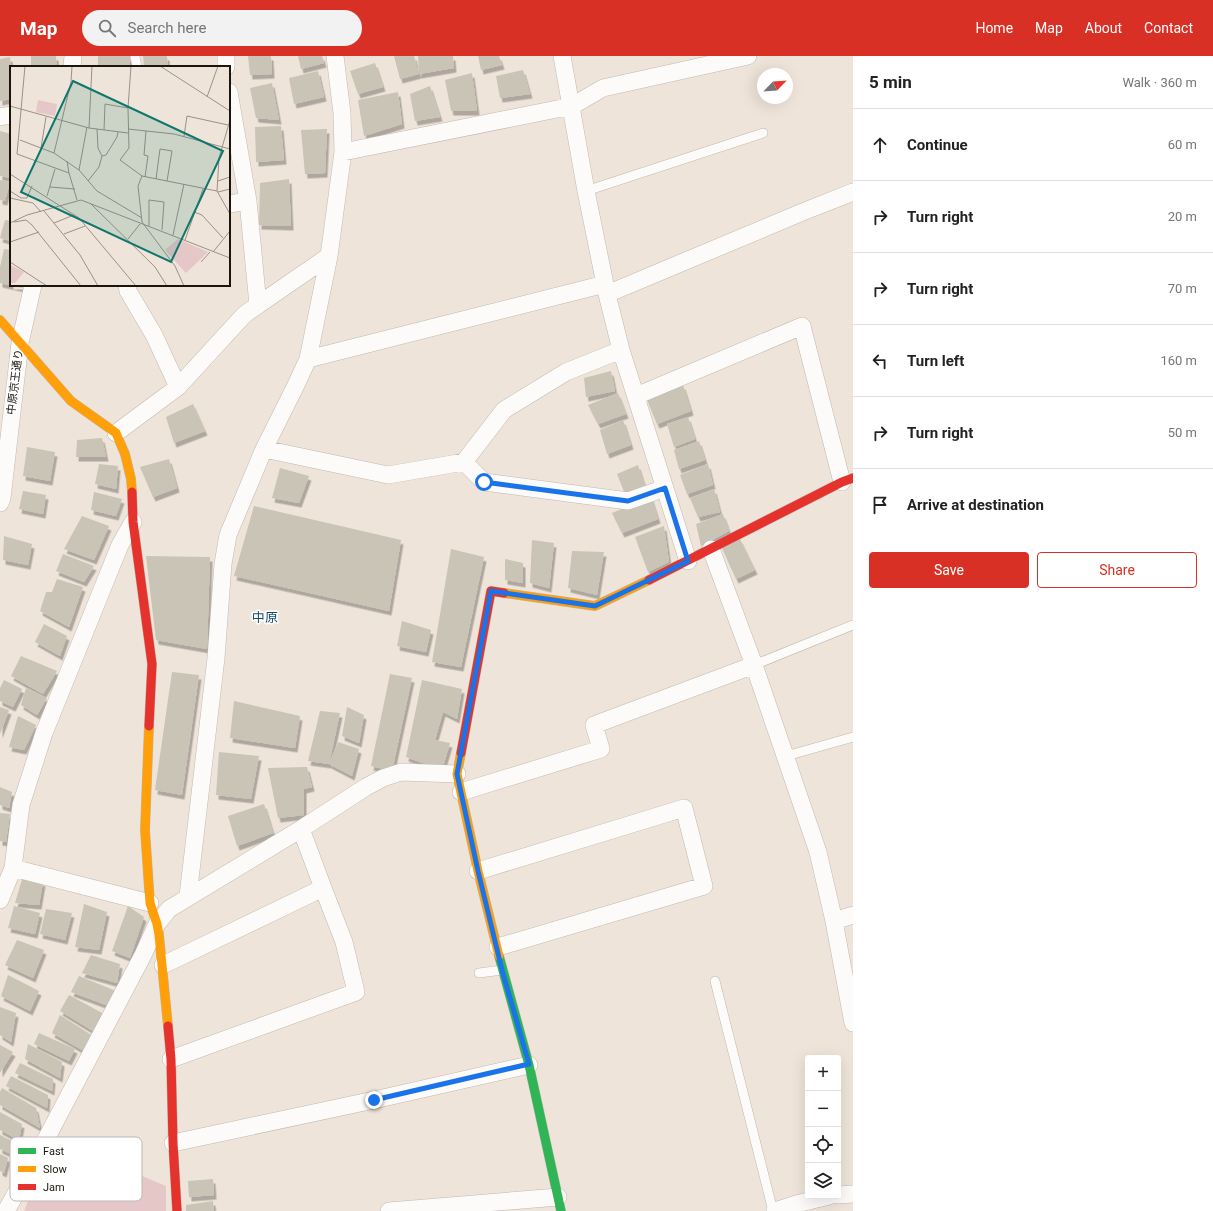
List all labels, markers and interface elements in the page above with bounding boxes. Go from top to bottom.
search box [82,10,362,46]
text: Map [20,17,58,40]
icon: search [96,17,118,39]
text: Search here [128,19,206,37]
text: Home [975,20,1013,36]
text: Map [1035,20,1063,36]
text: About [1085,20,1122,36]
text: Contact [1144,20,1193,36]
inset map [10,66,230,286]
north arrow [757,68,793,104]
text: 5 min [869,72,912,92]
text: Walk · 360 m [1122,75,1197,90]
icon: ahead [869,134,891,156]
text: Continue [907,136,968,154]
text: 60 m [1168,137,1197,152]
icon: right [869,206,891,228]
text: Turn right [907,208,973,226]
text: 20 m [1168,209,1197,224]
icon: right [869,278,891,300]
text: Turn right [907,280,973,298]
text: 70 m [1168,281,1197,296]
street label: 中原京王通り [5,348,25,416]
icon: left [869,350,891,372]
text: Turn left [907,352,964,370]
text: 160 m [1160,353,1197,368]
icon: right [869,422,891,444]
text: Turn right [907,424,973,442]
text: 50 m [1168,425,1197,440]
route start [475,473,493,491]
icon: arrive [869,494,891,516]
text: Arrive at destination [907,496,1044,514]
button: Save [869,552,1029,588]
button: Share [1037,552,1197,588]
district label: 中原 [252,610,278,625]
map controls [805,1055,841,1199]
button: + [805,1055,841,1091]
route end [365,1091,383,1109]
button: − [805,1091,841,1127]
button: locate [805,1127,841,1163]
legend [10,1137,142,1201]
text: Fast [43,1145,65,1158]
text: Slow [43,1163,67,1176]
button: layers [805,1163,841,1199]
text: Jam [43,1181,65,1194]

